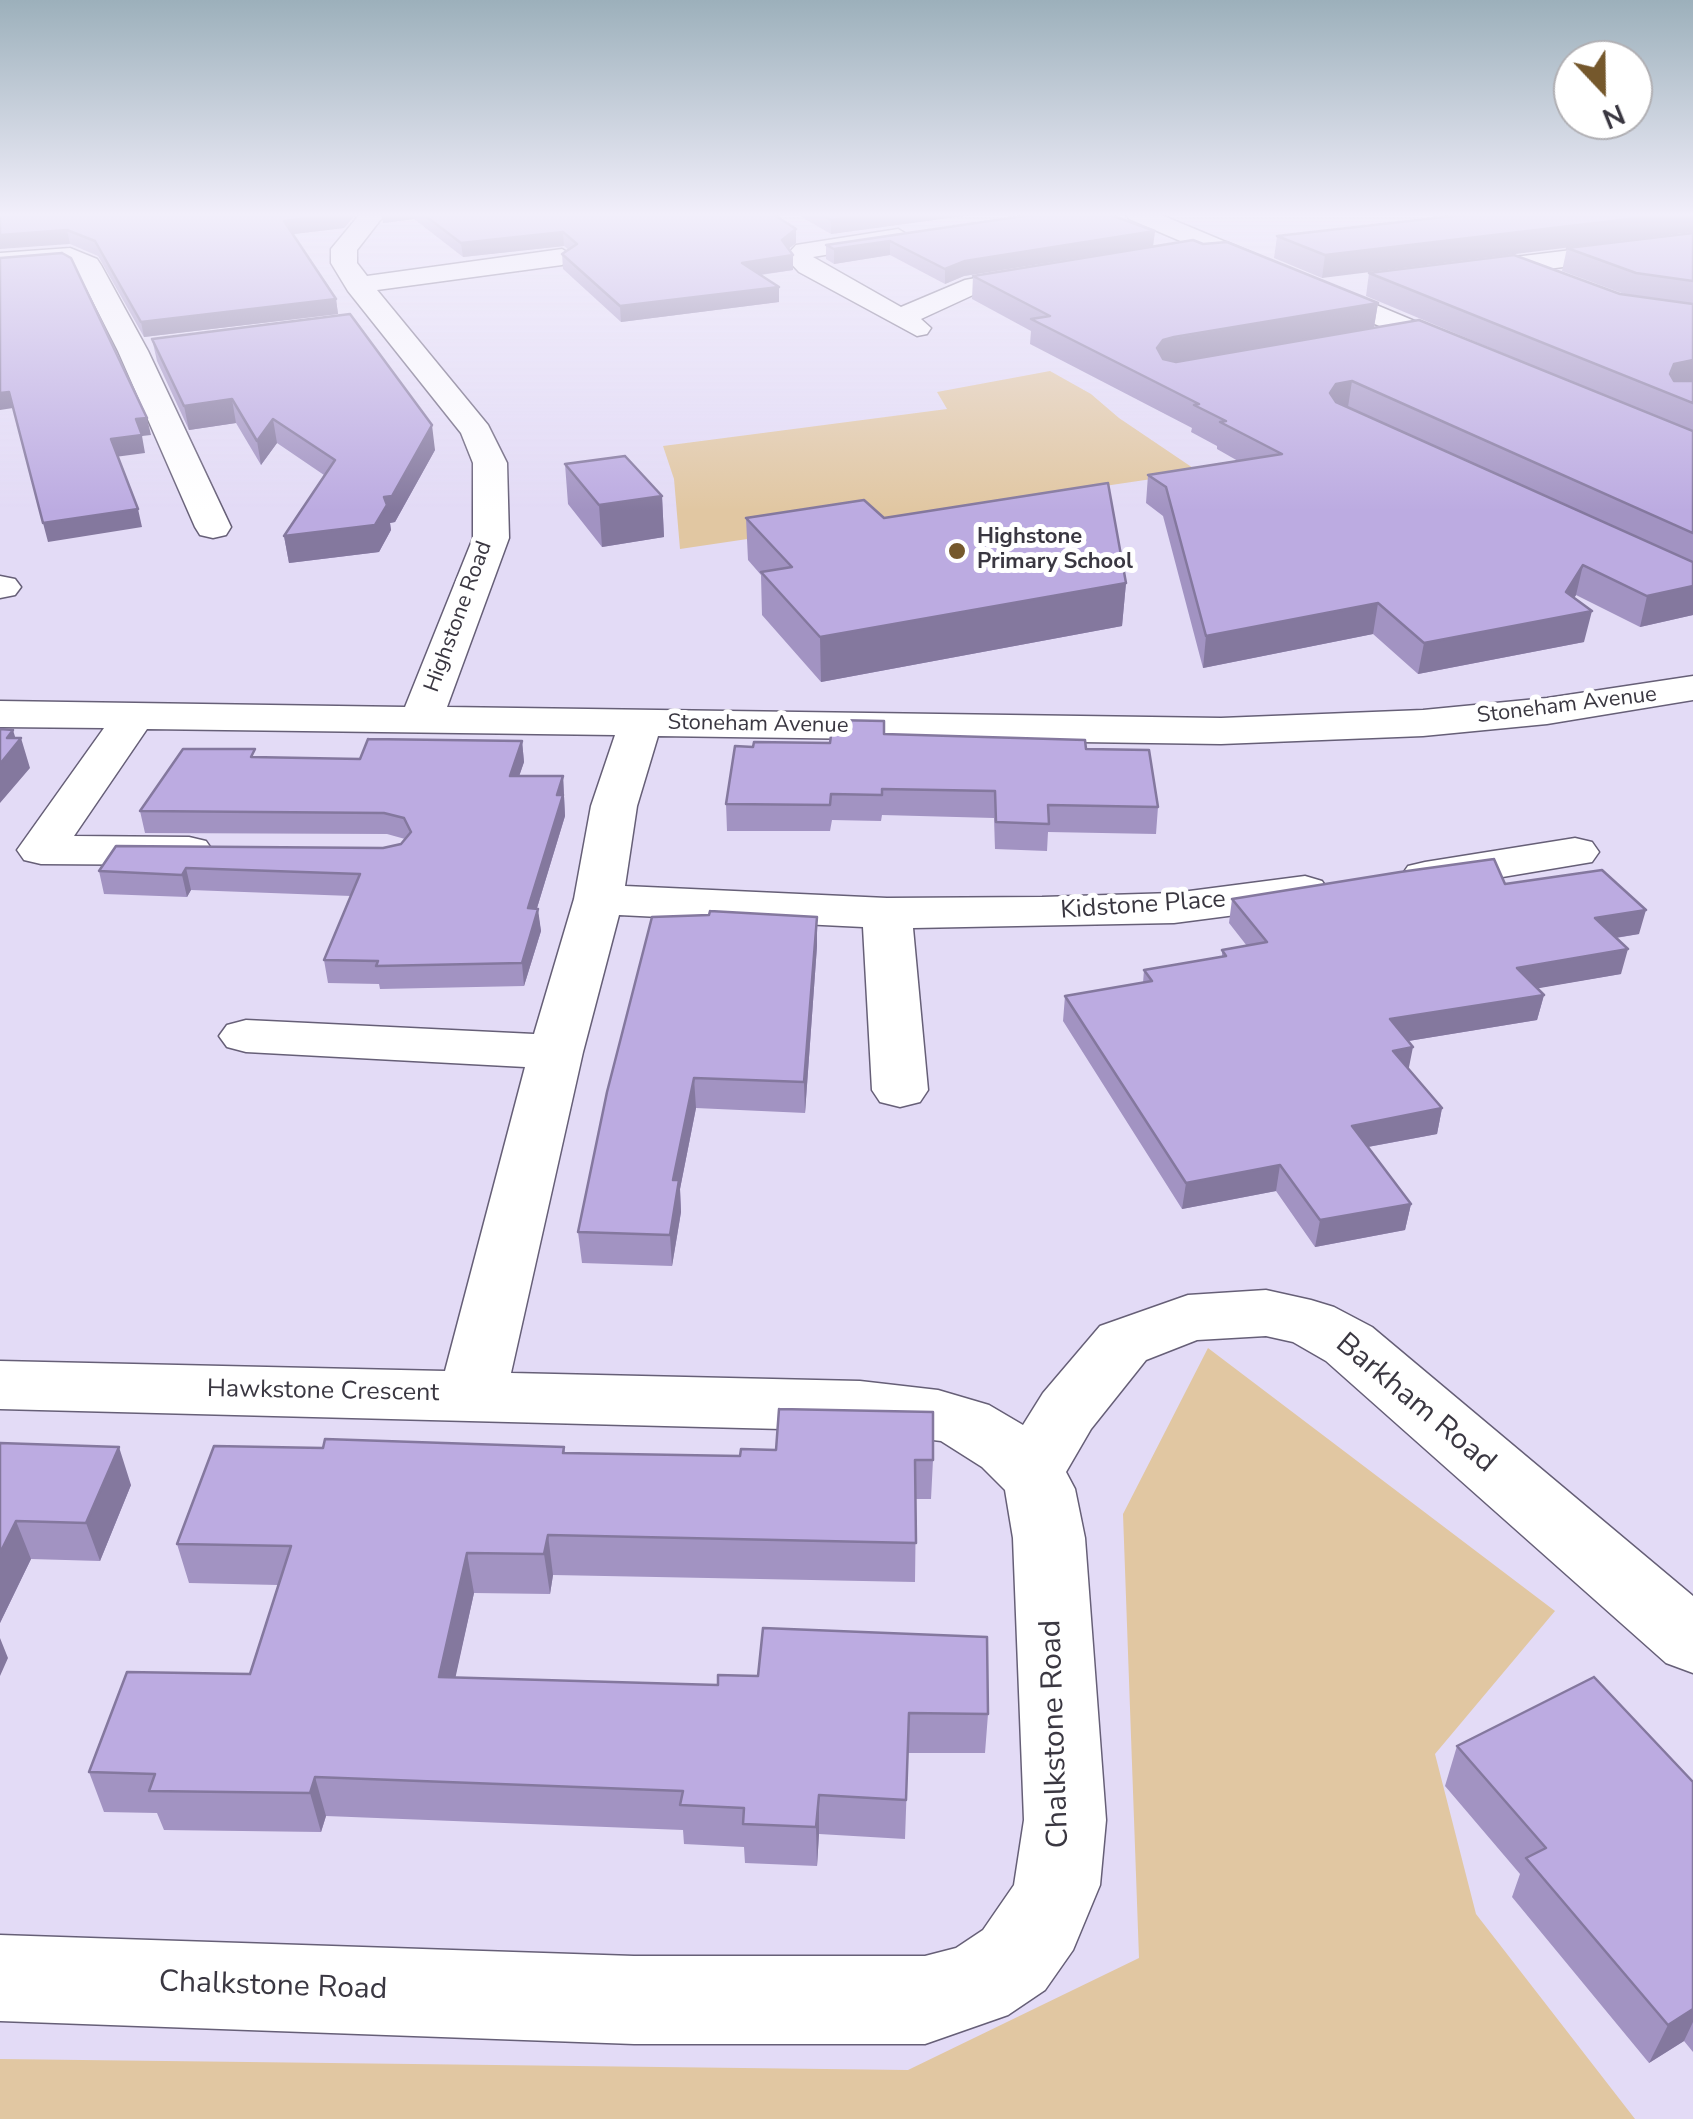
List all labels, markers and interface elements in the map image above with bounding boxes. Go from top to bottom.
north arrow [1553,40,1653,140]
text: N [1597,94,1630,137]
place label: Highstone Primary School [977,525,1133,576]
street label: Highstone Road [419,538,499,696]
marker: Highstone Primary School [946,540,968,562]
street label: Stoneham Avenue [1476,682,1658,730]
street label: Stoneham Avenue [667,710,849,740]
street label: Kidstone Place [1059,885,1227,927]
street label: Barkham Road [1328,1327,1502,1481]
street label: Hawkstone Crescent [207,1375,439,1409]
street label: Chalkstone Road [1034,1619,1078,1849]
street label: Chalkstone Road [158,1965,388,2009]

